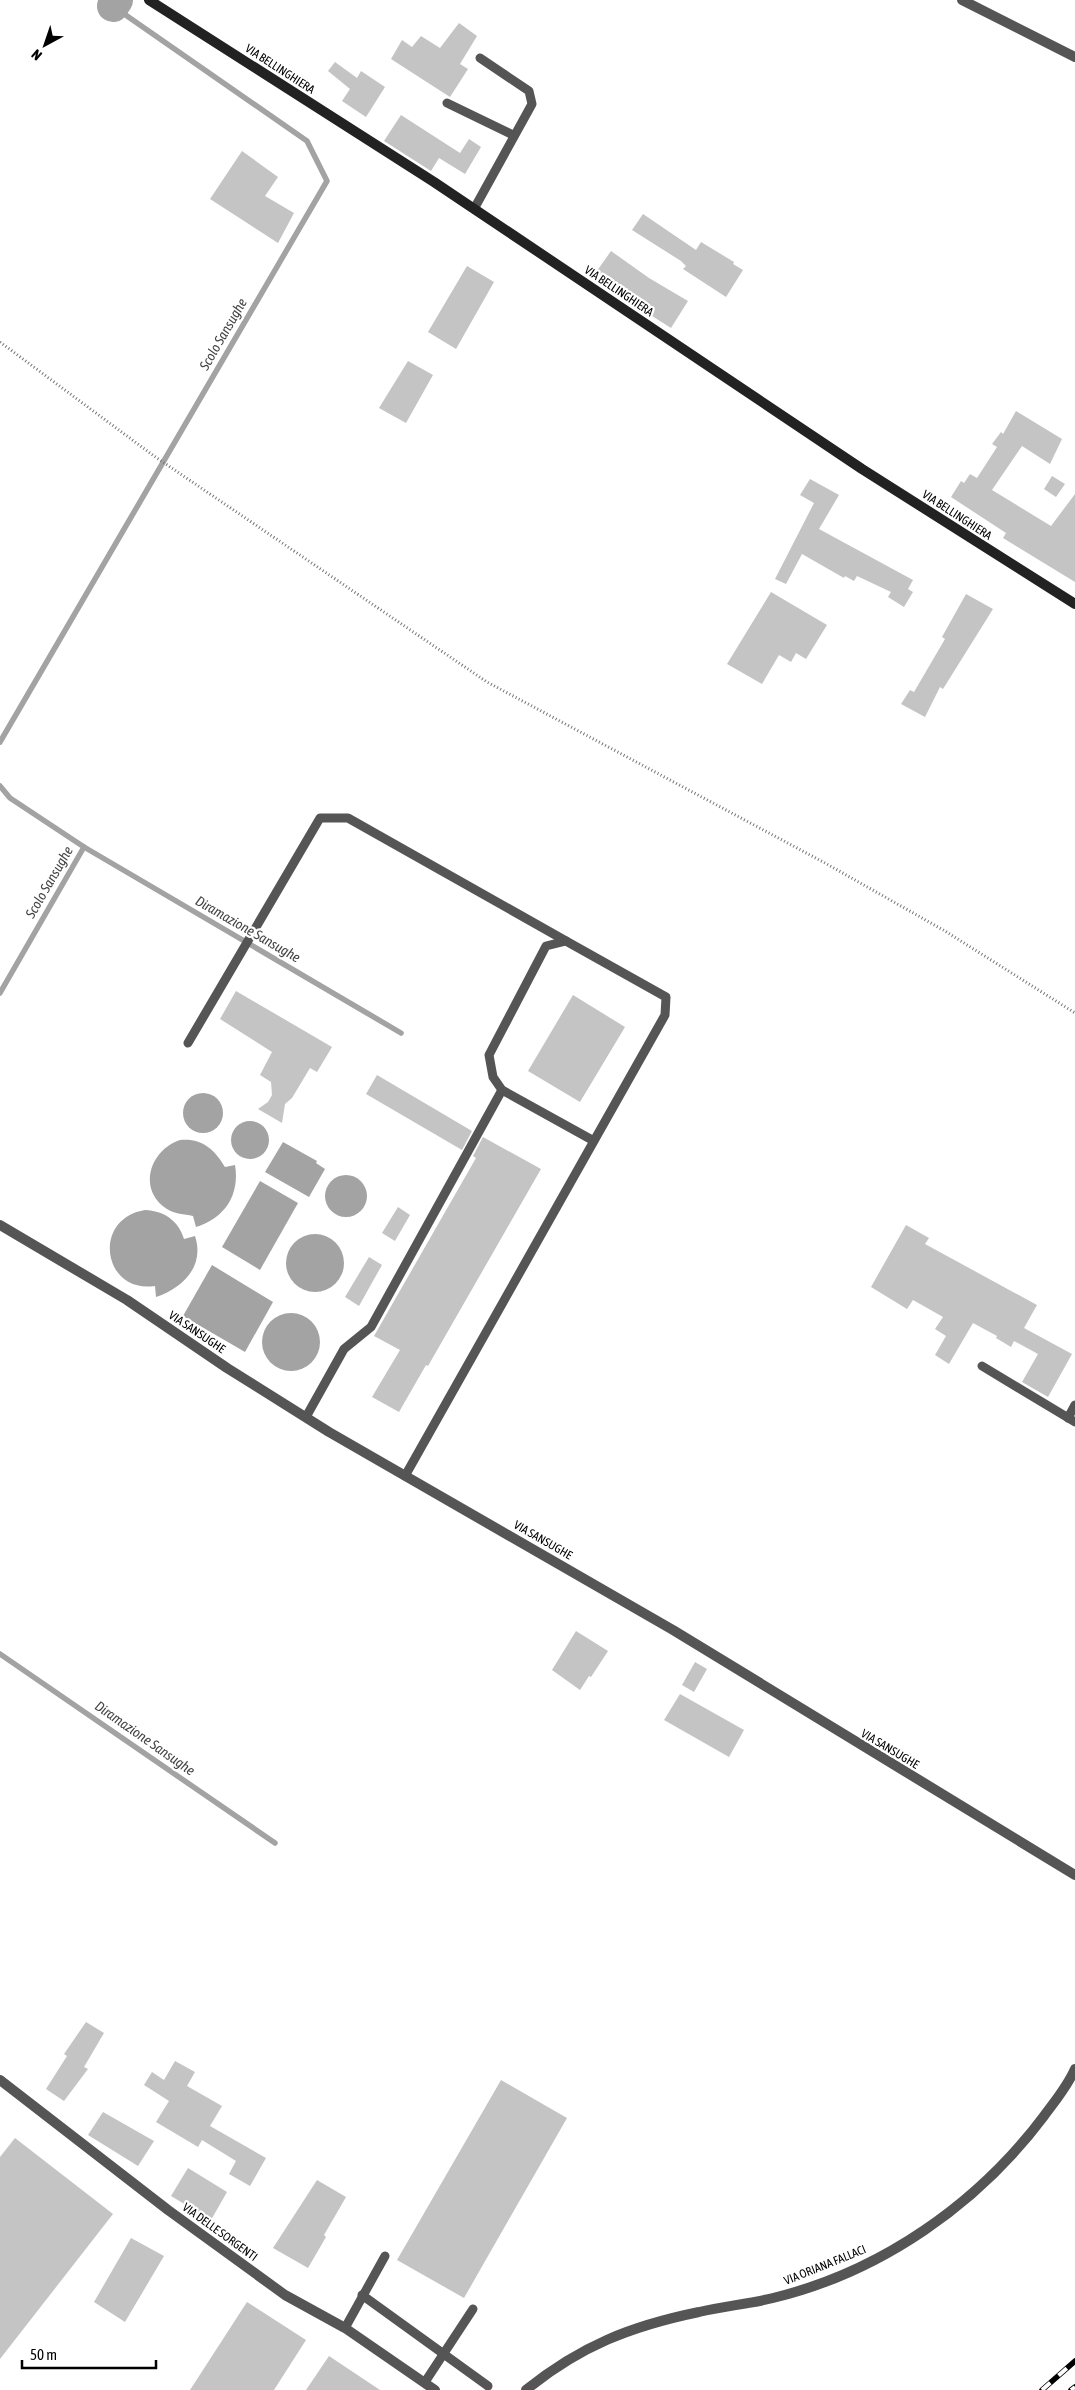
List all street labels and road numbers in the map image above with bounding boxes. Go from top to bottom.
street label: VIA BELLINGHIERA [243,41,317,97]
street label: VIA BELLINGHIERA [582,263,656,319]
street label: VIA BELLINGHIERA [920,487,994,543]
street label: VIA SANSUGHE [166,1308,228,1356]
street label: VIA SANSUGHE [511,1518,575,1562]
street label: VIA SANSUGHE [859,1726,921,1772]
street label: VIA DELLE SORGENTI [180,2200,260,2264]
street label: VIA ORIANA FALLACI [782,2242,868,2288]

